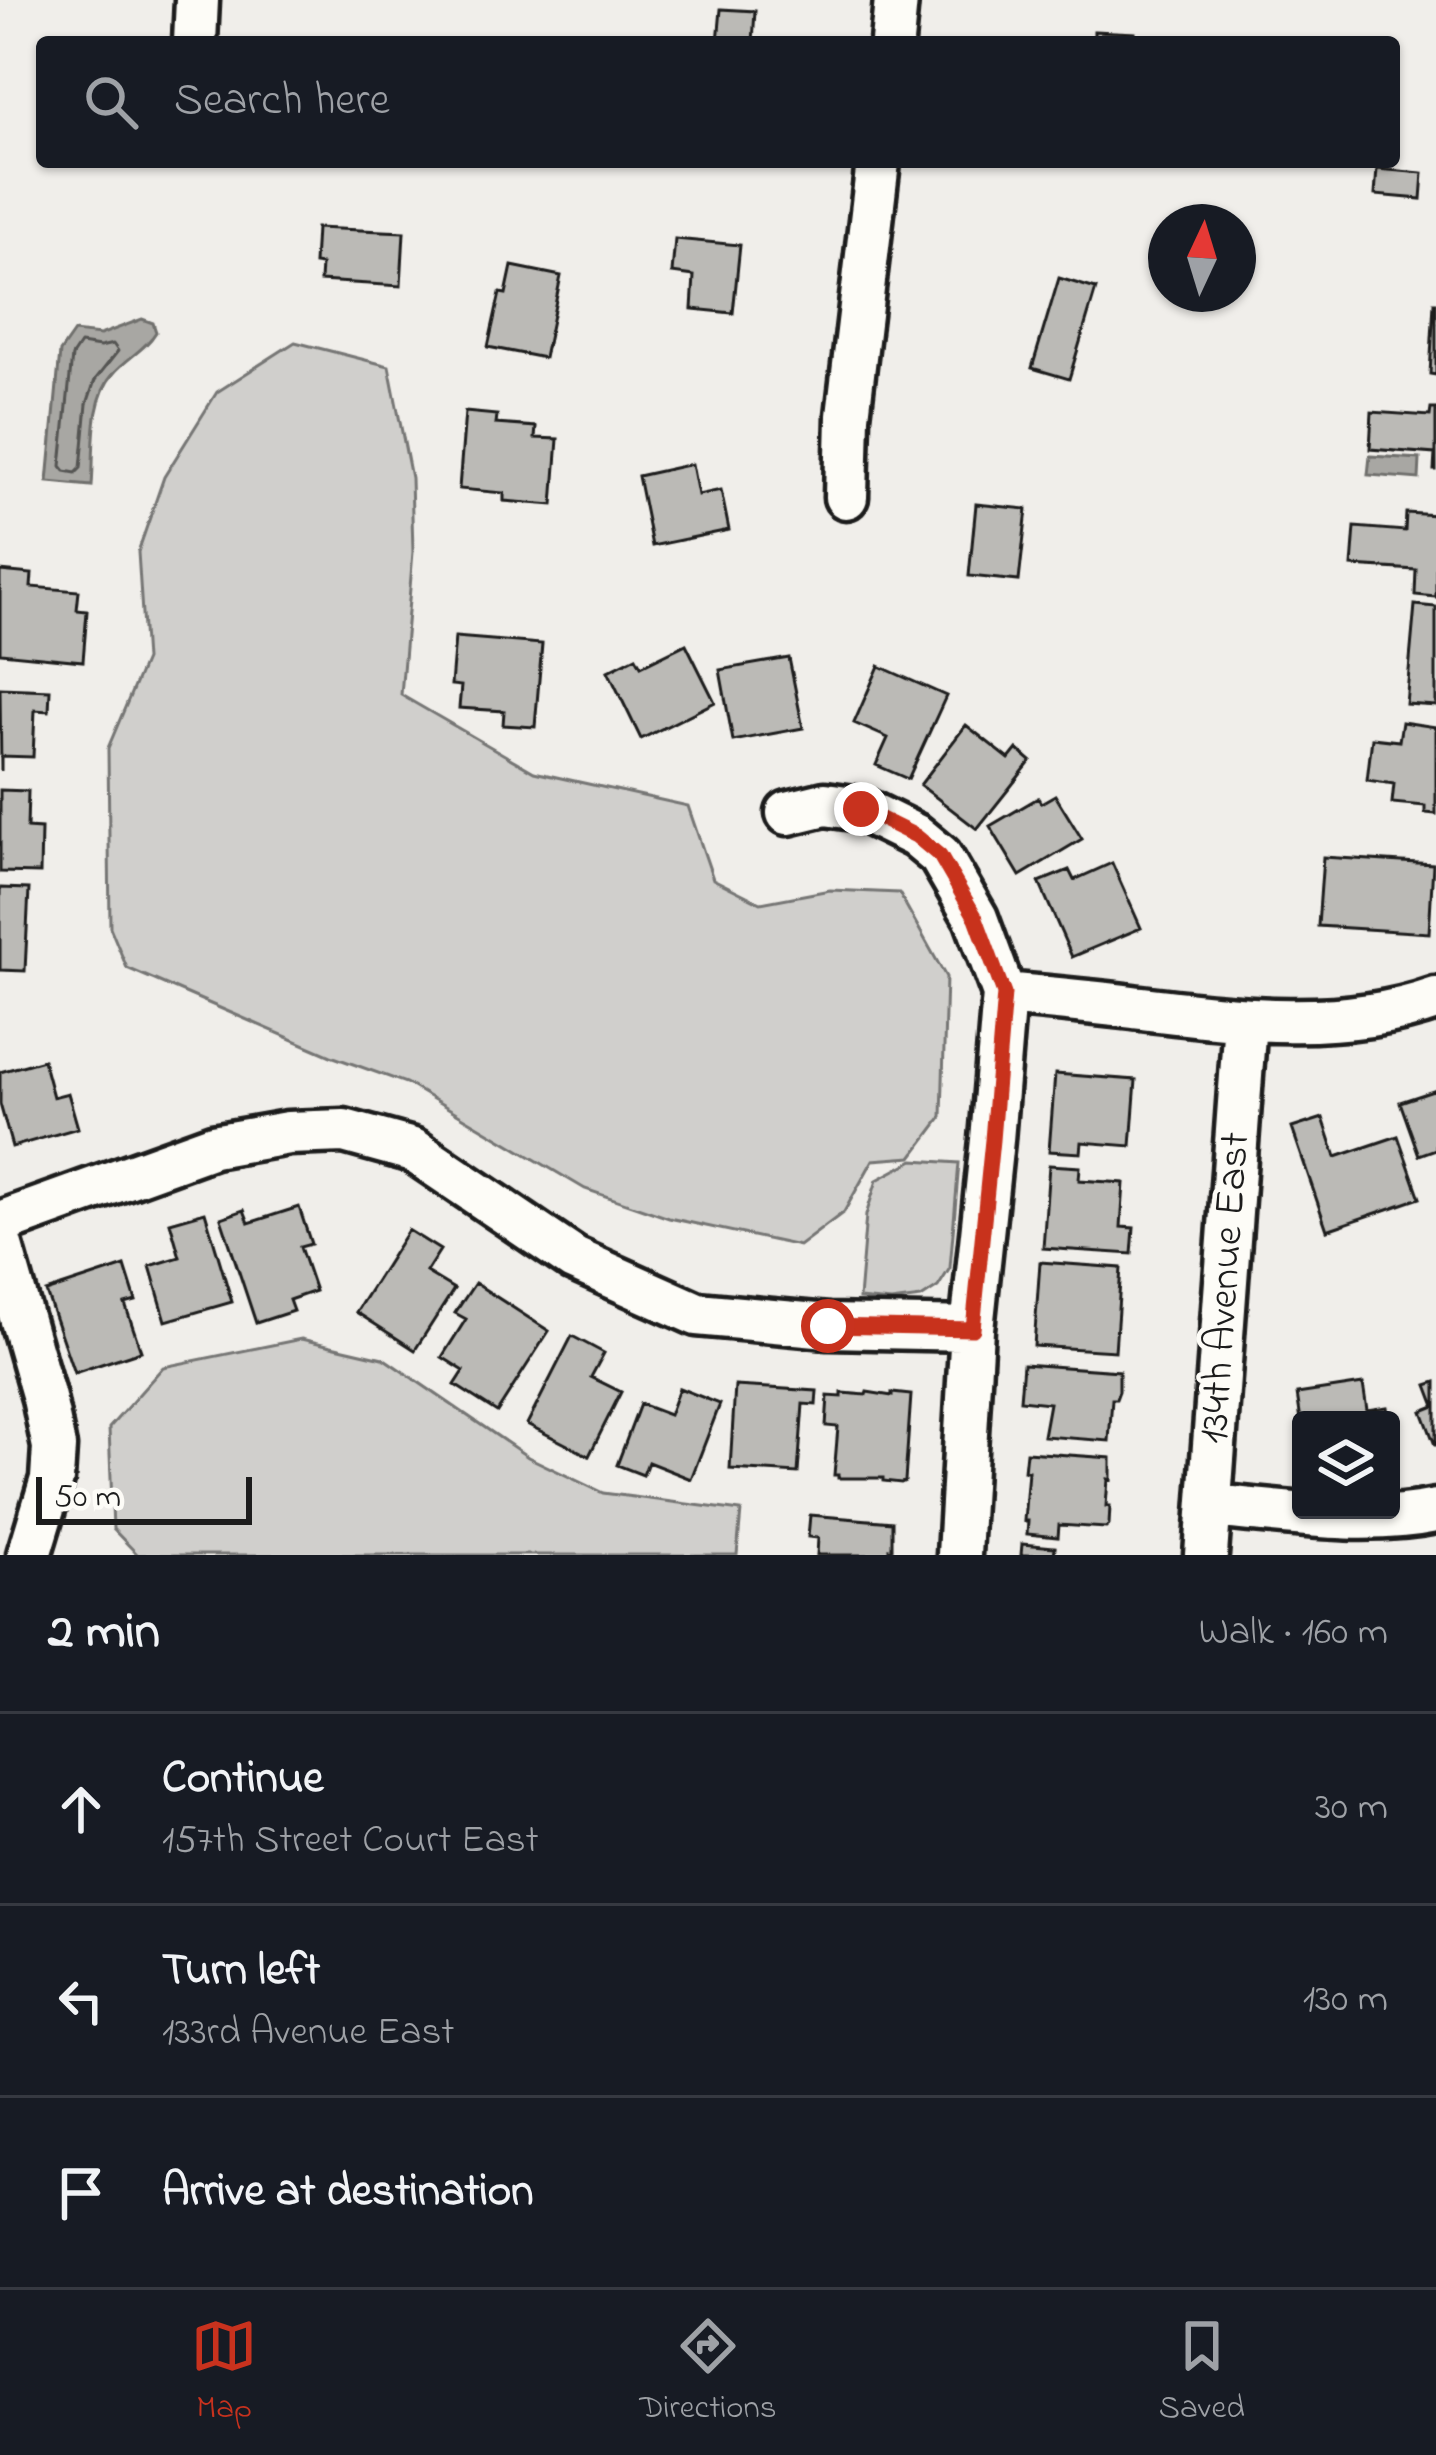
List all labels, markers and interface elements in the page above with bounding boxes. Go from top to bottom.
search box [36,36,1400,168]
icon: search [78,69,144,135]
text: Search here [174,69,390,135]
north arrow [1148,204,1256,312]
route end [834,782,888,836]
street label: 134th Avenue East [1185,1130,1267,1446]
route start [801,1299,855,1353]
map controls [1292,1411,1400,1519]
button: layers [1292,1411,1400,1519]
scale bar [36,1471,252,1524]
text: 50 m [54,1474,121,1522]
text: 2 min [48,1596,160,1671]
text: Walk · 160 m [1199,1605,1388,1662]
text: Continue [162,1747,323,1813]
icon: ahead [48,1776,114,1842]
text: 30 m [1315,1780,1388,1837]
text: 157th Street Court East [162,1813,539,1870]
text: Turn left [162,1939,320,2005]
icon: left [48,1968,114,2034]
text: 130 m [1303,1972,1388,2029]
text: 133rd Avenue East [162,2005,454,2062]
icon: arrive [48,2160,114,2226]
text: Arrive at destination [162,2160,533,2226]
tab: Map [191,2313,257,2433]
tab: Directions [639,2313,776,2433]
tab: Saved [1159,2313,1245,2433]

